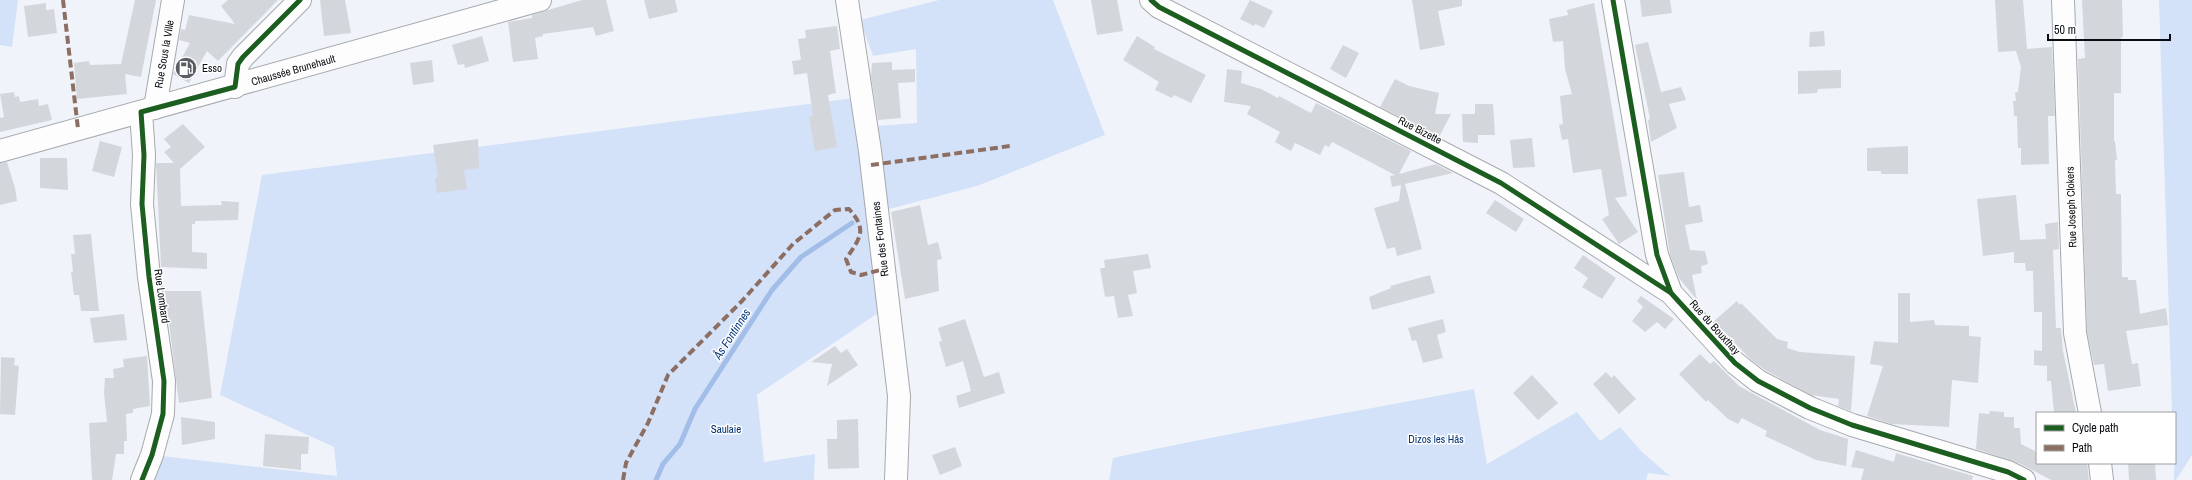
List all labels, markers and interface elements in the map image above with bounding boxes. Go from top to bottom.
scale bar [2048,16,2170,42]
street label: Rue Sous la Ville [151,19,177,89]
text: 50 m [2054,22,2076,38]
street label: Chaussée Brunehault [249,51,337,89]
fuel station icon: Esso [173,55,199,81]
place label: Esso [202,61,222,75]
street label: Rue Bizette [1396,113,1444,147]
street label: Rue Joseph Clokers [2063,166,2079,248]
street label: Rue des Fontaines [868,200,892,277]
street label: Rue Lombard [151,268,173,324]
street label: Rue du Bouxthay [1687,297,1744,358]
water label: Ås Fontinnes [709,305,754,363]
legend [2036,412,2176,464]
text: Cycle path [2072,420,2119,436]
park label: Saulaie [711,422,741,436]
park label: Dizos les Hås [1408,432,1464,446]
text: Path [2072,440,2092,456]

